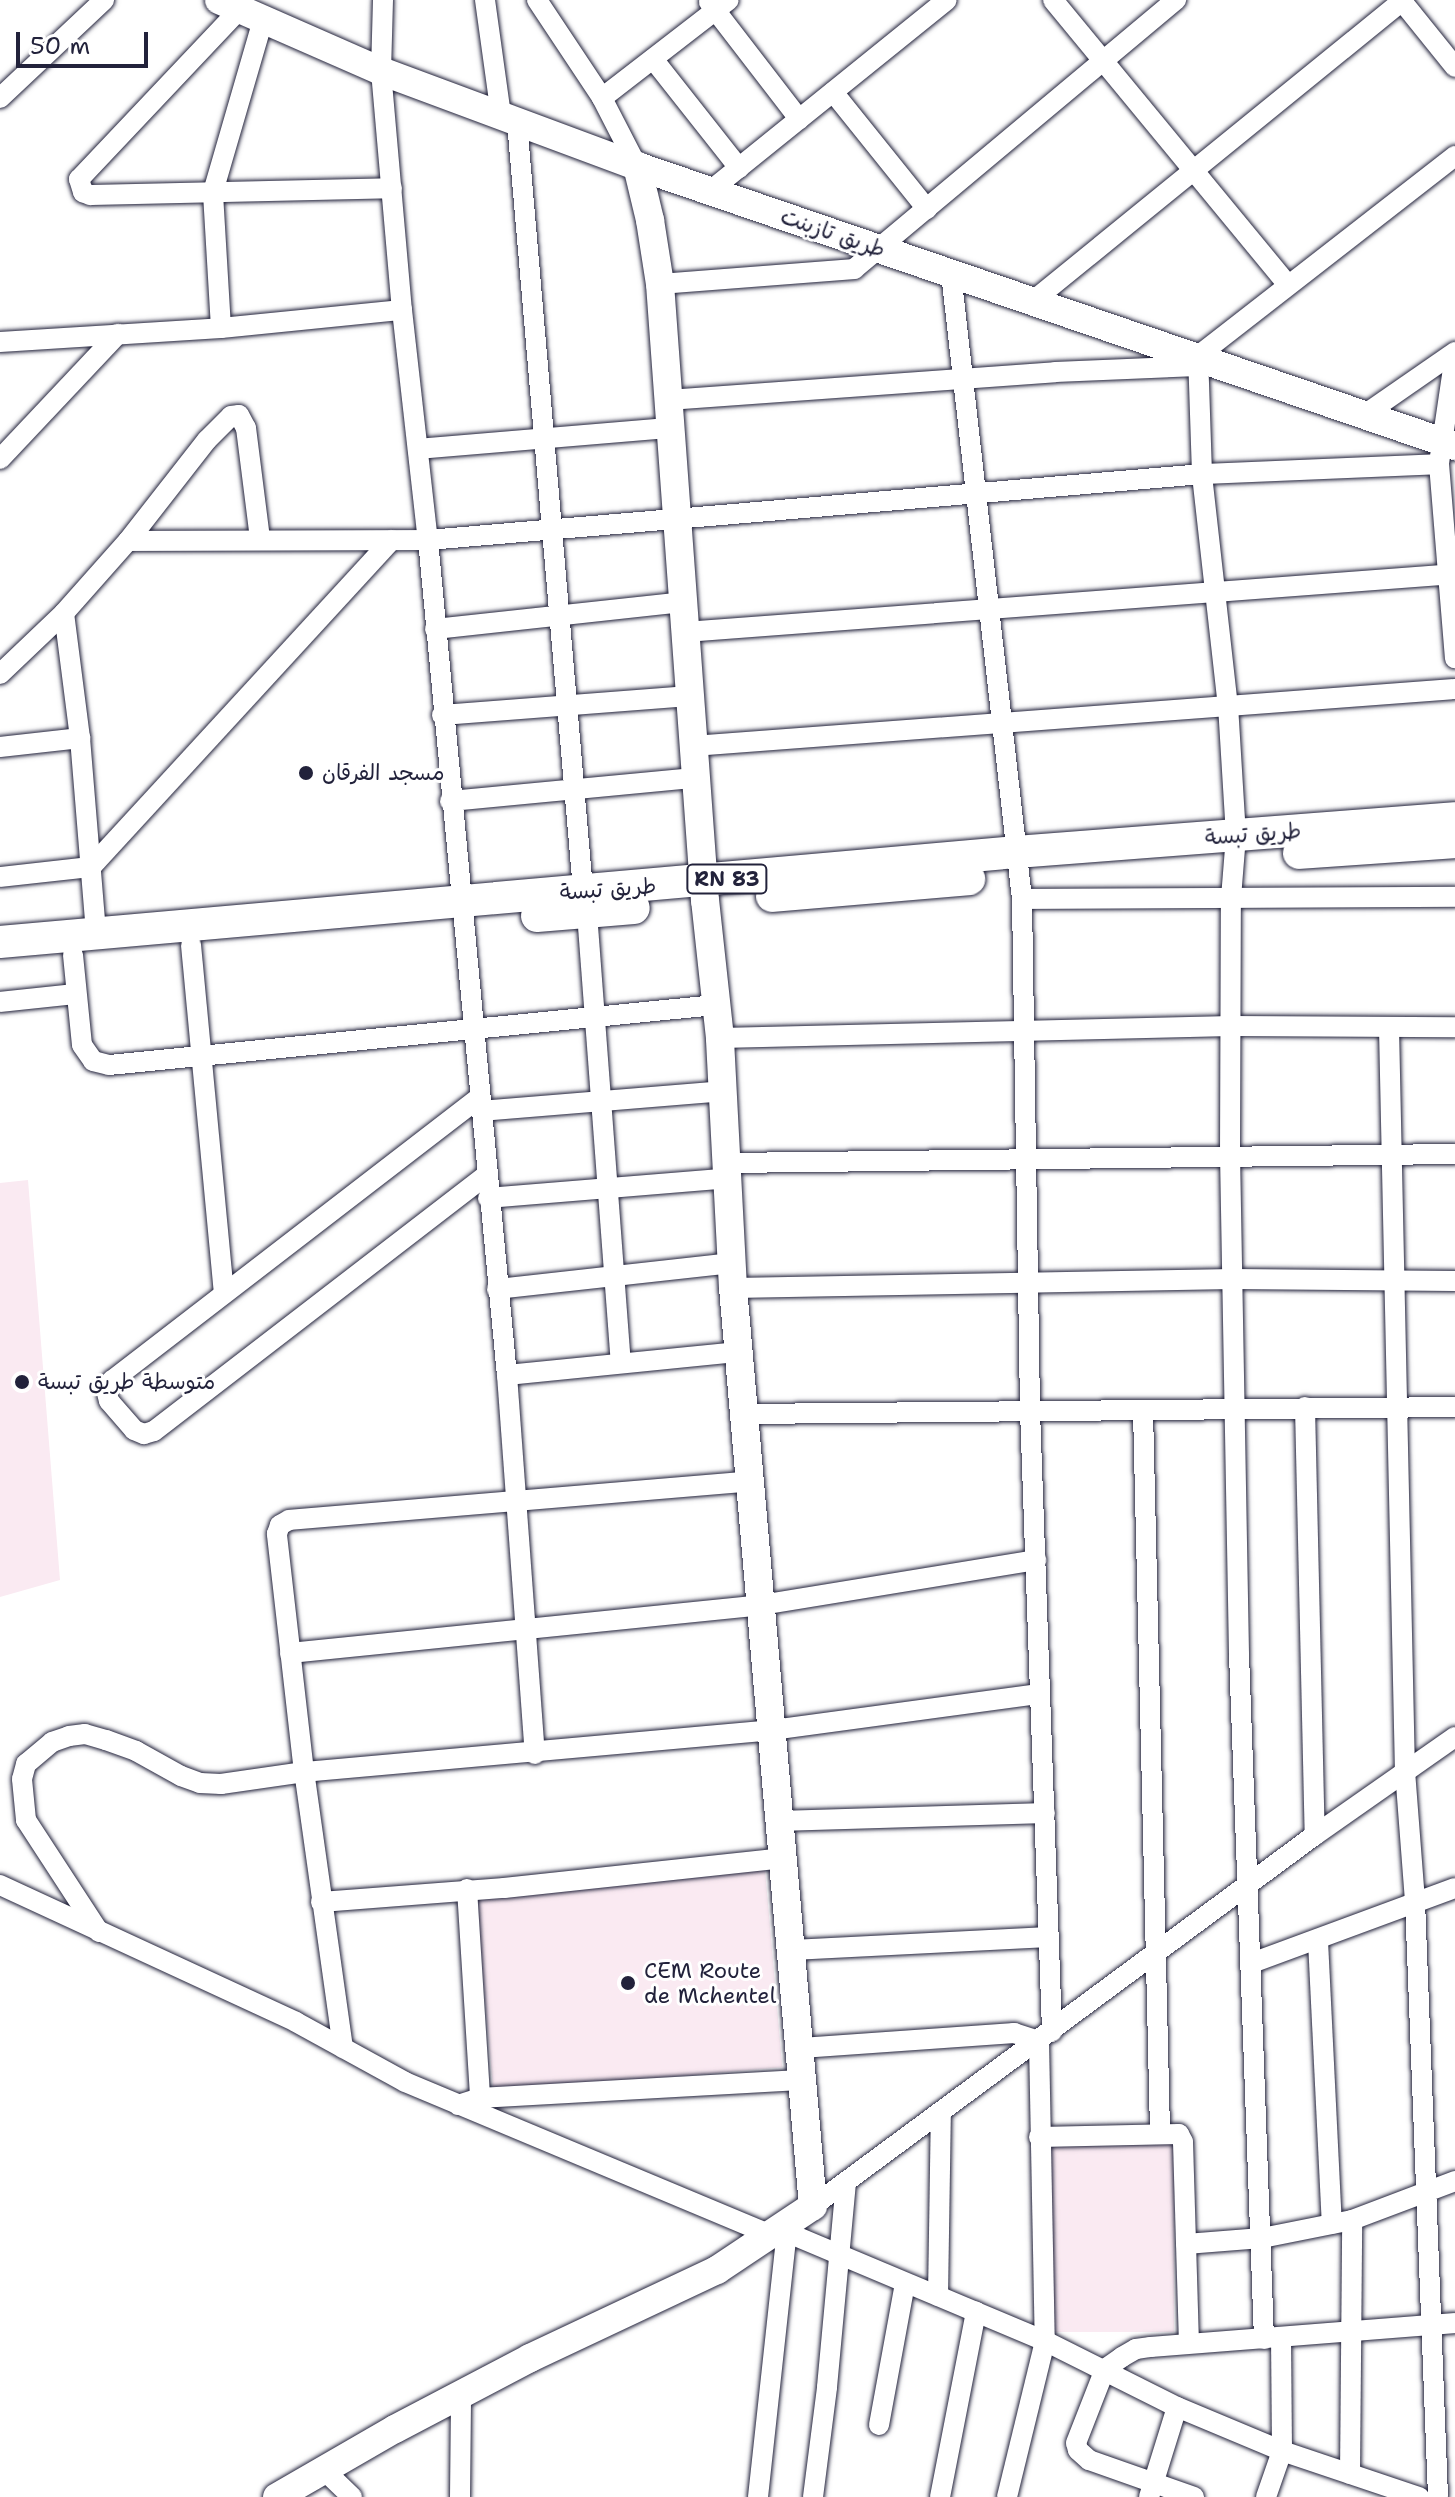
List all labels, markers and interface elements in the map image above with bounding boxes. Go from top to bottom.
scale bar [20,16,152,66]
text: 50 m [30,30,90,62]
street label: طريق تازبنت [777,203,889,263]
place label: مسجد الفرقان [322,760,444,786]
marker: مسجد الفرقان [297,764,315,782]
street label: طريق تبسة [1204,817,1302,851]
road number: RN 83 [685,863,769,895]
street label: طريق تبسة [559,872,657,906]
place label: متوسطة طريق تبسة [38,1369,215,1395]
marker: متوسطة طريق تبسة [13,1373,31,1391]
place label: CEM Route de Mchentel [644,1957,776,2008]
marker: CEM Route de Mchentel [619,1974,637,1992]

